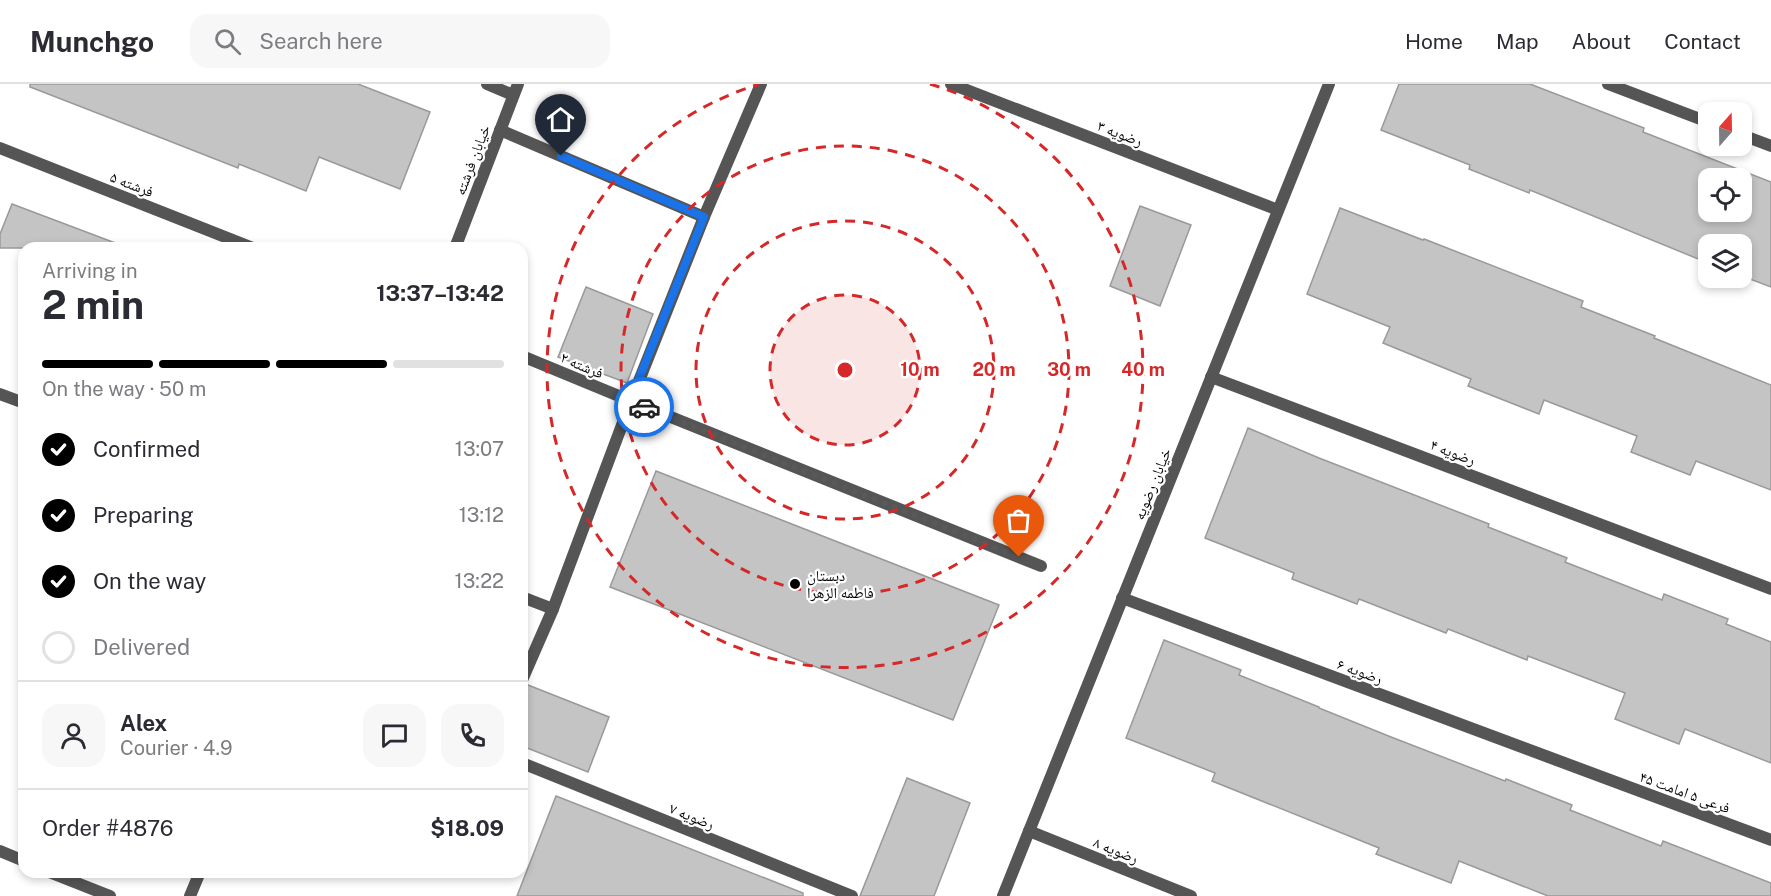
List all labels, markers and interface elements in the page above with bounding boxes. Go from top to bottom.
search box [190,14,610,68]
text: Munchgo [30,25,154,58]
icon: search [211,25,244,58]
text: Search here [259,28,383,54]
text: Home [1405,29,1463,54]
text: Map [1496,29,1539,54]
text: About [1572,29,1631,54]
text: Contact [1664,29,1741,54]
pin [535,94,586,156]
north arrow [1698,102,1752,156]
map controls [1698,102,1752,288]
icon: home [544,103,577,136]
street label: رضویه ۳ [1095,117,1145,150]
street label: خیابان فرشته [451,122,495,198]
street label: فرشته ۵ [108,168,156,201]
button: locate [1698,168,1752,222]
button: layers [1698,234,1752,288]
text: Arriving in [42,259,137,283]
text: 13:37–13:42 [376,280,504,306]
text: 2 min [42,282,144,328]
street label: فرشته ۲ [558,348,606,382]
text: 10 m [900,359,940,380]
text: 20 m [972,359,1016,380]
text: 30 m [1047,359,1091,380]
text: 40 m [1121,359,1165,380]
centre of rings [835,360,855,380]
text: On the way · 50 m [42,377,206,401]
courier [614,377,674,437]
icon: car [628,391,661,424]
icon: check [42,433,75,466]
text: Confirmed [93,436,200,462]
street label: رضویه ۴ [1428,436,1478,469]
text: 13:07 [455,437,504,461]
street label: خیابان رضویه [1130,445,1176,523]
pin [993,495,1044,557]
icon: check [42,499,75,532]
text: Preparing [93,502,194,528]
text: 13:12 [459,503,504,527]
icon: bag [1002,504,1035,537]
icon: check [42,565,75,598]
place label: دبستان فاطمه الزهرا [807,567,874,602]
text: On the way [93,568,206,594]
text: 13:22 [455,569,504,593]
marker: دبستان فاطمه الزهرا [788,577,802,591]
text: Delivered [93,634,190,660]
street label: رضویه ۶ [1335,655,1385,688]
button: person [42,704,105,767]
button: chat [363,704,426,767]
button: phone [441,704,504,767]
text: Alex [120,710,167,736]
text: Courier · 4.9 [120,736,232,760]
street label: فرعی ۵ امامت ۴۵ [1637,768,1732,818]
street label: رضویه ۷ [667,799,717,834]
text: Order #4876 [42,815,173,841]
text: $18.09 [430,815,504,841]
street label: رضویه ۸ [1091,833,1141,868]

